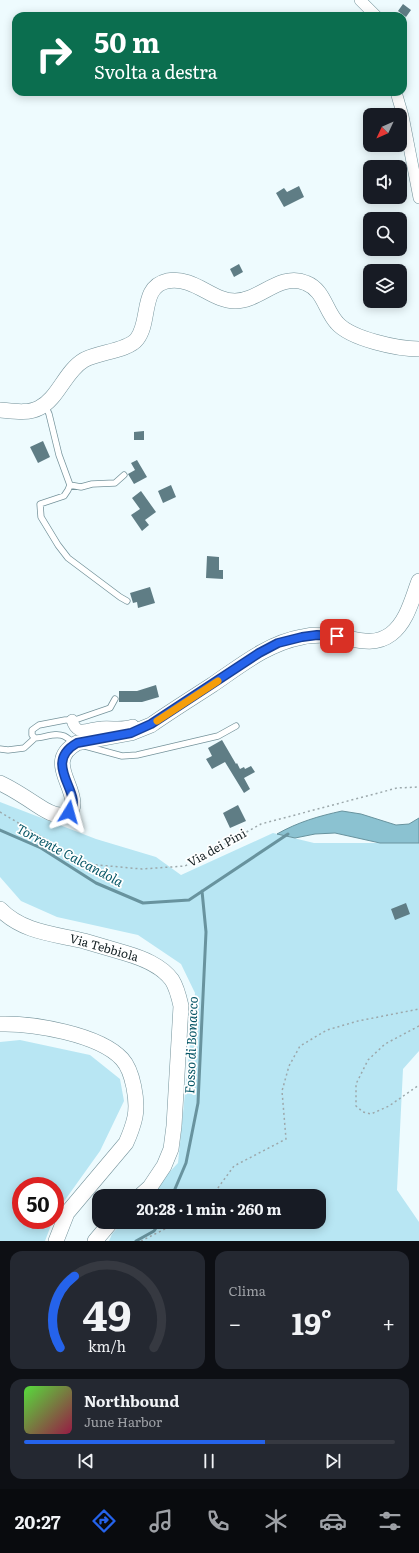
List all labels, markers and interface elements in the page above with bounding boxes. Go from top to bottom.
text: 50 m [94,20,160,62]
icon: right [28,28,80,80]
text: Svolta a destra [94,58,217,85]
north arrow [363,108,407,152]
map controls [363,108,407,308]
button: sound [363,160,407,204]
button: search [363,212,407,256]
button: layers [363,264,407,308]
pin [320,619,354,653]
icon: arrive [326,625,348,647]
position arrow [48,791,90,833]
water label: Torrente Calcandola [14,818,127,891]
street label: Via dei Pini [184,824,249,871]
street label: Via Tebbiola [68,929,141,966]
water label: Fosso di Bonacco [179,996,202,1094]
speed limit sign: 50 [12,1177,64,1229]
text: 20:28 · 1 min · 260 m [137,1197,282,1220]
text: Clima [229,1281,266,1300]
text: 49 [83,1282,132,1344]
text: 19° [292,1300,332,1344]
text: − [229,1306,241,1339]
text: + [382,1306,395,1339]
text: km/h [88,1335,127,1356]
text: Northbound [84,1389,179,1412]
text: June Harbor [84,1412,162,1431]
icon: previous [75,1450,97,1472]
icon: pause [198,1450,220,1472]
icon: next [322,1450,344,1472]
icon: directions [90,1507,118,1535]
icon: music [147,1507,175,1535]
icon: phone [204,1507,232,1535]
icon: climate [262,1507,290,1535]
icon: car [319,1507,347,1535]
icon: filters [376,1507,404,1535]
text: 20:27 [15,1508,60,1535]

